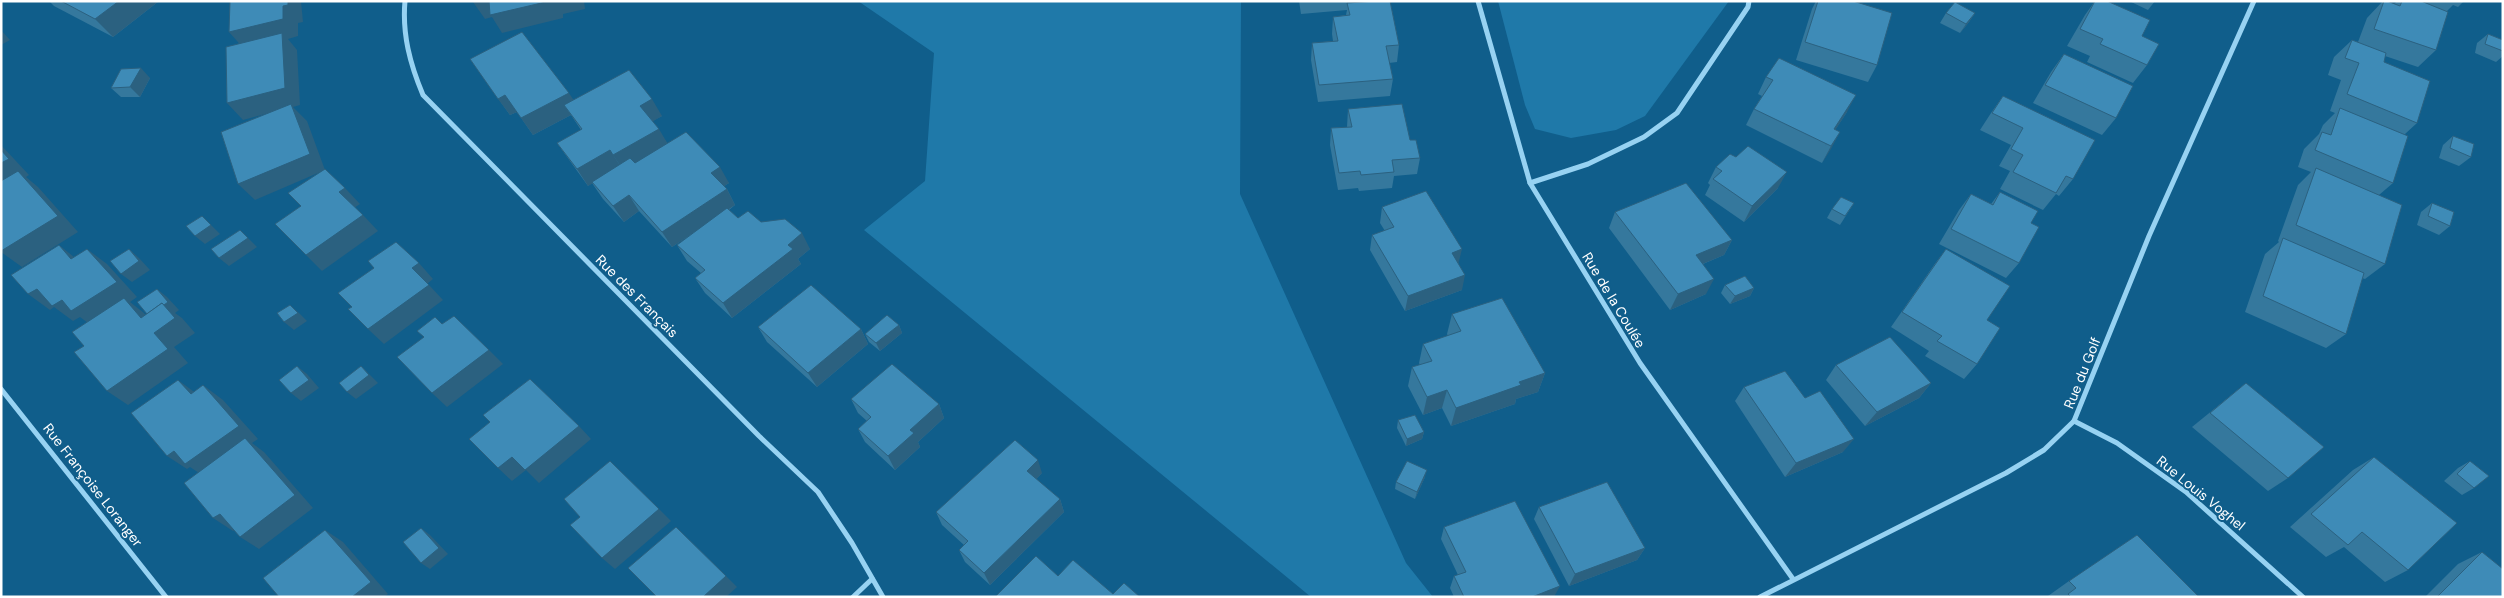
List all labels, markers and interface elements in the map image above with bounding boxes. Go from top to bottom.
street label: Rue de la Coulée [1578,249,1650,351]
street label: Rue des Français [592,251,682,341]
street label: Rue du Golf [2060,334,2105,411]
street label: Rue Françoise Loranger [39,420,147,550]
street label: Rue Louis Voghel [2153,452,2249,534]

